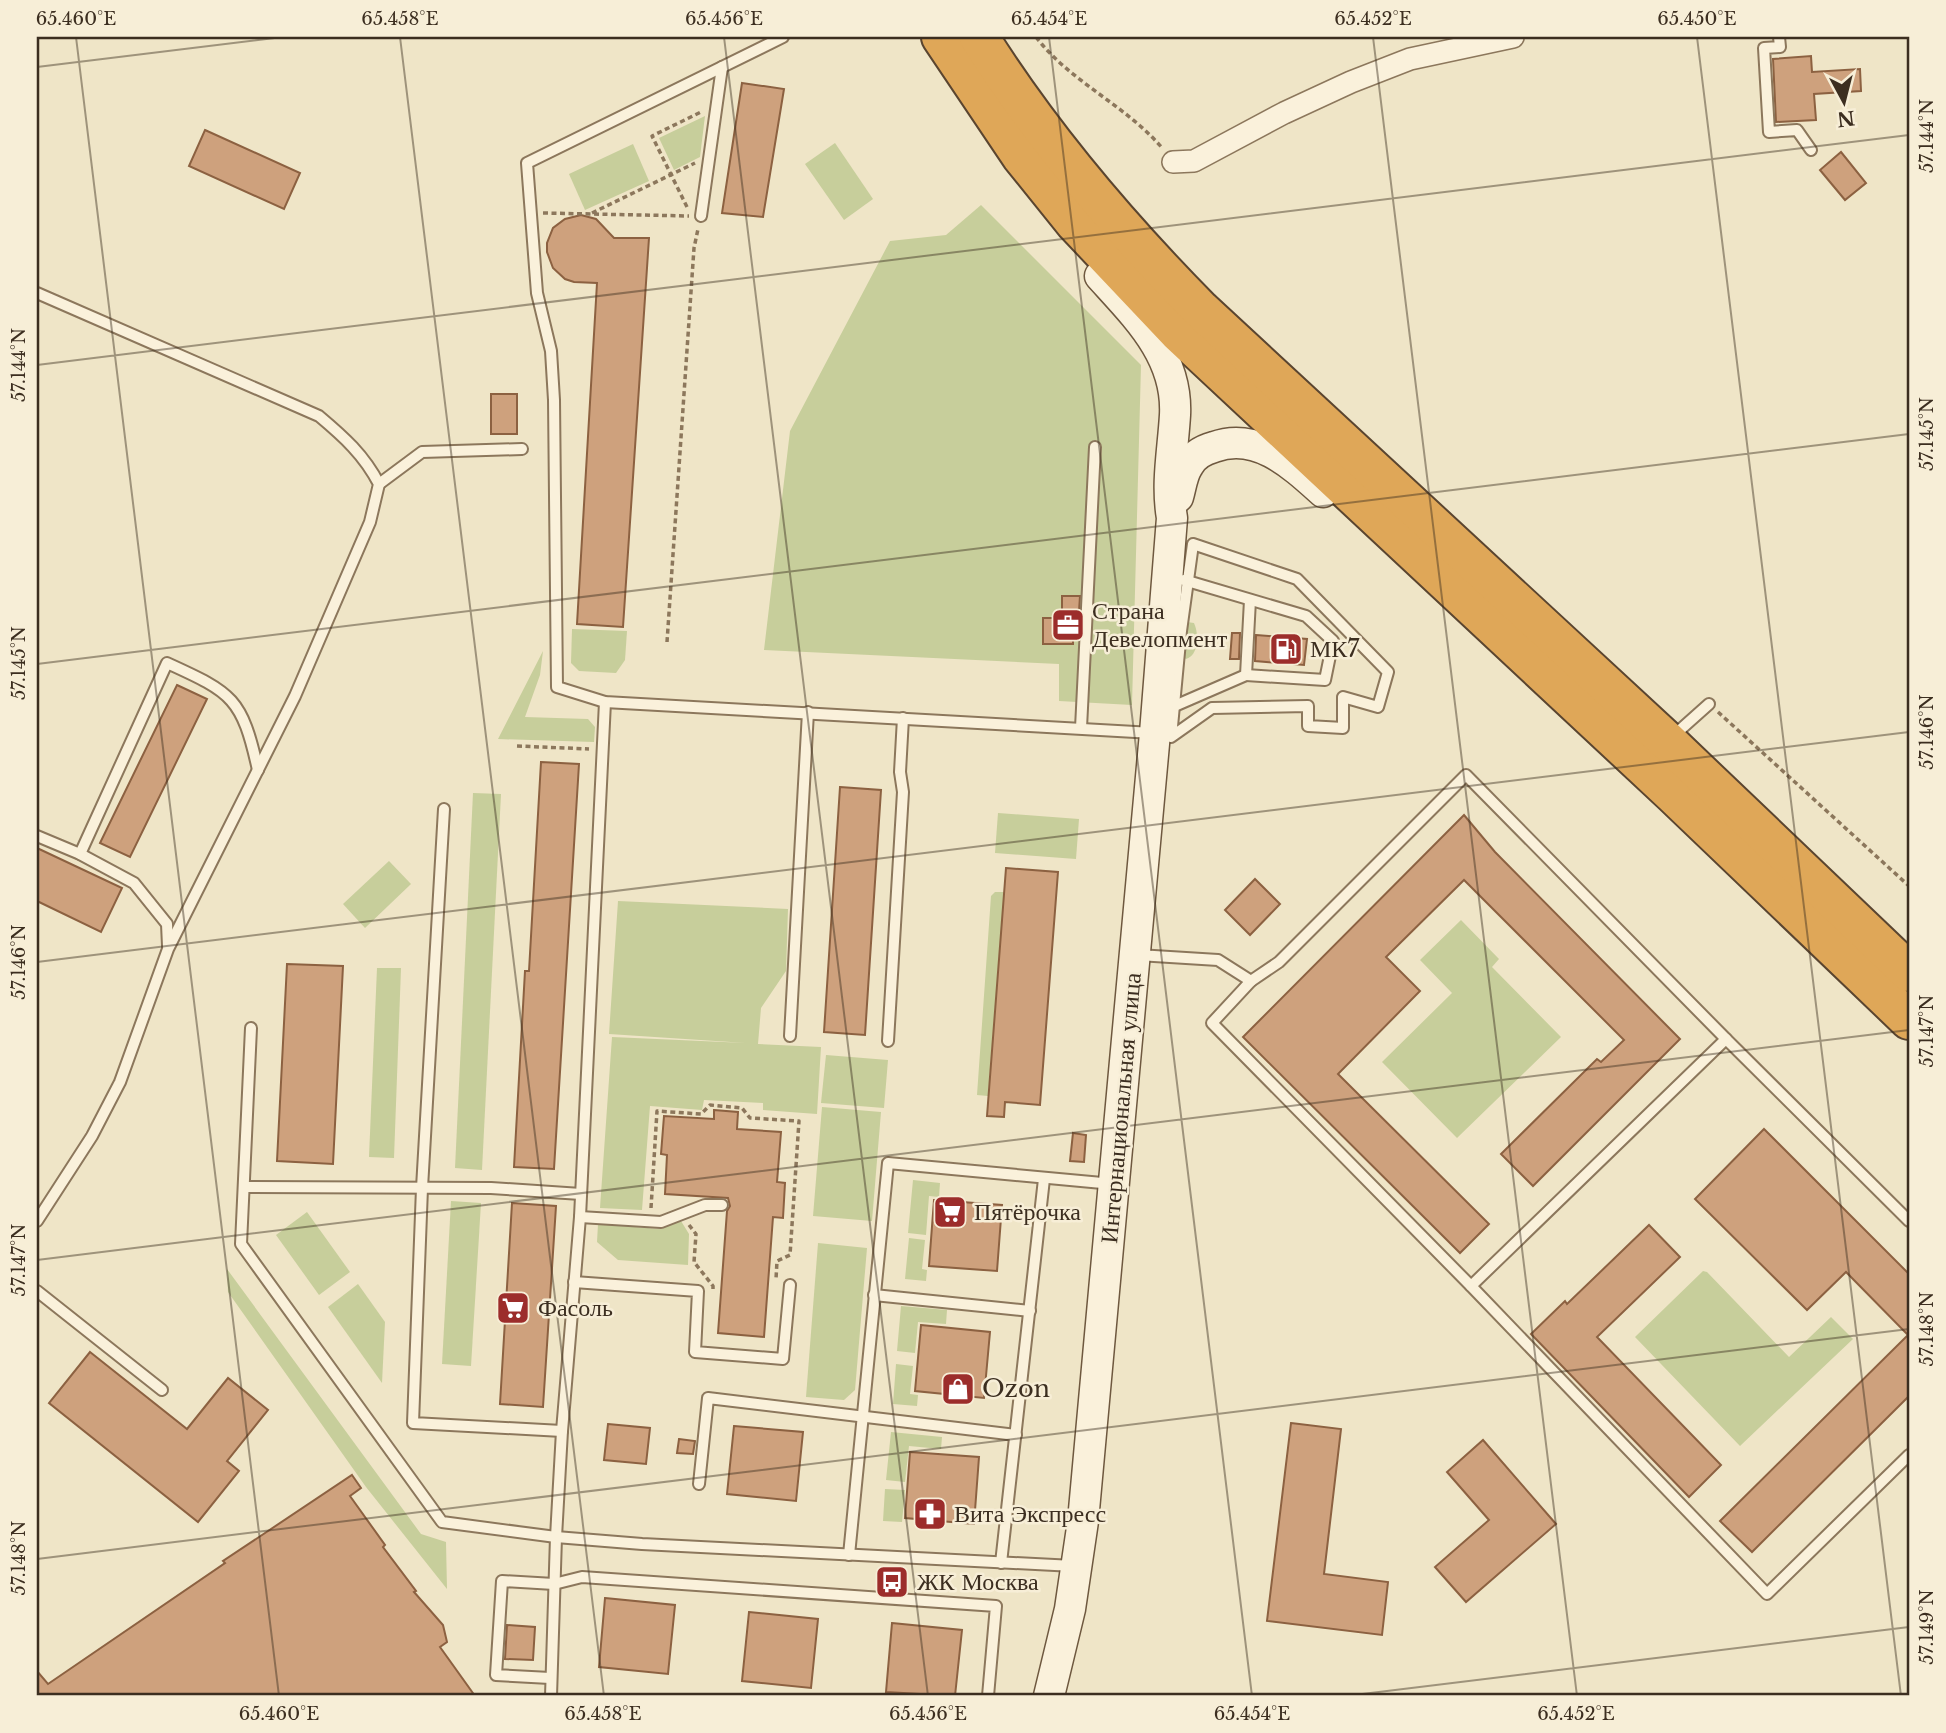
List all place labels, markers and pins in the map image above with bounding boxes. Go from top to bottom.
place label: Страна Девелопмент [1092,596,1228,653]
office icon: Страна Девелопмент [1049,606,1087,644]
fuel station icon: МК7 [1267,630,1305,668]
place label: МК7 [1310,634,1360,663]
supermarket icon: Пятёрочка [931,1193,969,1231]
place label: Пятёрочка [974,1197,1081,1226]
supermarket icon: Фасоль [494,1289,532,1327]
place label: Фасоль [538,1293,613,1322]
shop icon: Ozon [939,1370,977,1408]
place label: Ozon [982,1374,1050,1403]
pharmacy icon: Вита Экспресс [911,1495,949,1533]
place label: Вита Экспресс [954,1499,1106,1528]
bus stop icon: ЖК Москва [873,1563,911,1601]
place label: ЖК Москва [917,1567,1039,1596]

